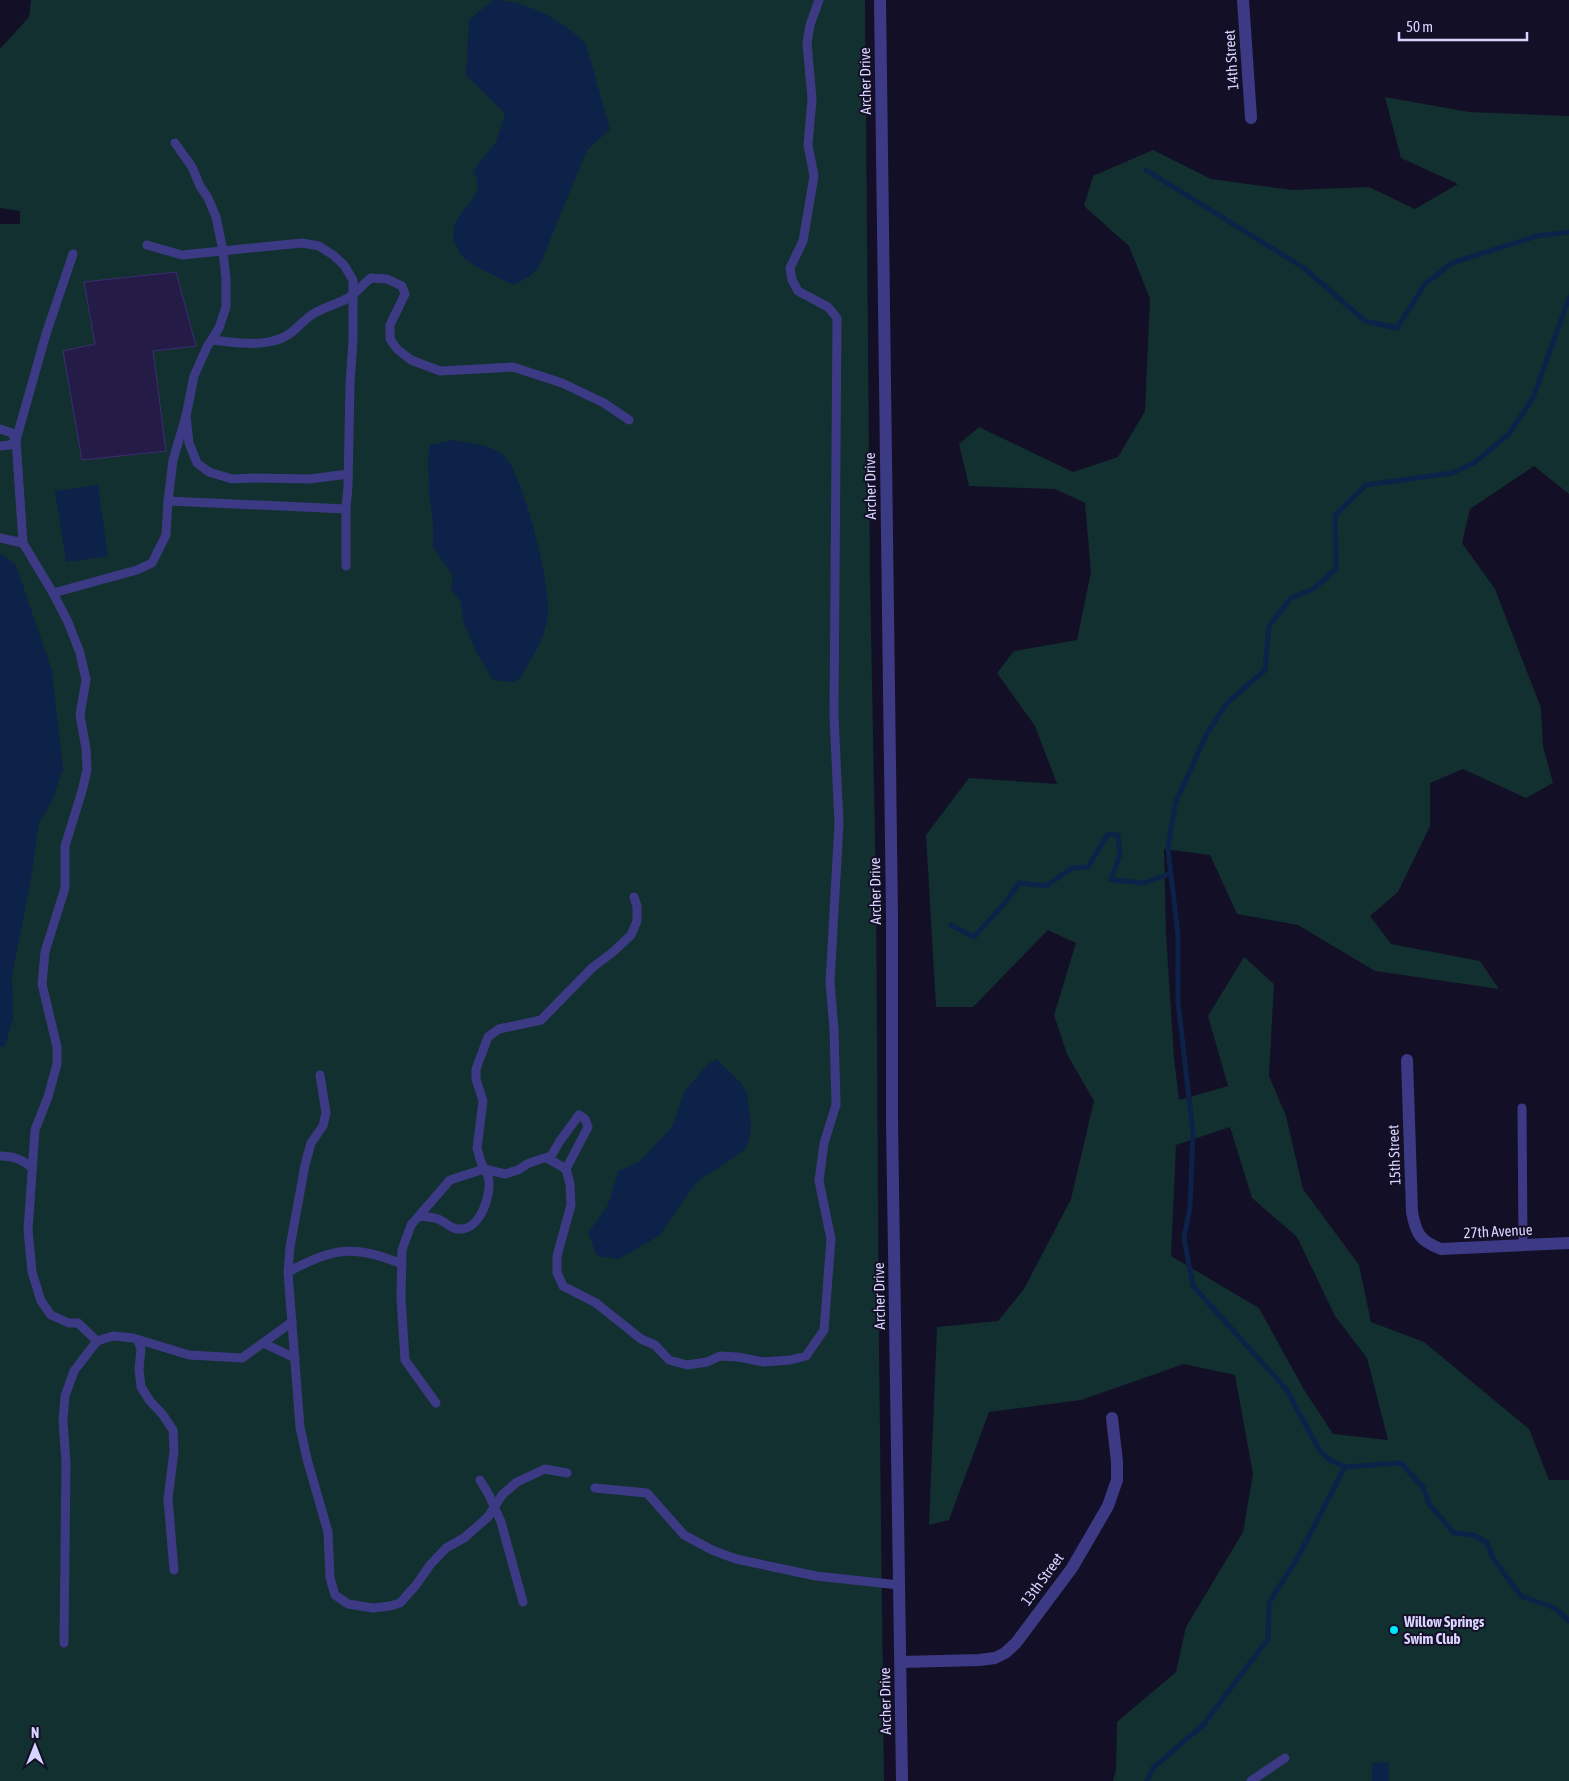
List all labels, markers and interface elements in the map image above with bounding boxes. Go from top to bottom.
scale bar [1399,10,1526,42]
text: 50 m [1406,18,1433,35]
street label: 14th Street [1220,29,1242,91]
street label: Archer Drive [856,47,874,115]
street label: Archer Drive [861,452,879,520]
street label: Archer Drive [866,857,884,925]
street label: 15th Street [1384,1124,1404,1186]
street label: 27th Avenue [1463,1221,1533,1241]
street label: Archer Drive [870,1262,888,1330]
street label: 13th Street [1017,1549,1067,1609]
place label: Willow Springs Swim Club [1403,1613,1485,1647]
marker: Willow Springs Swim Club [1388,1624,1400,1636]
street label: Archer Drive [876,1667,894,1735]
north arrow [10,1721,60,1771]
text: N [31,1725,39,1741]

